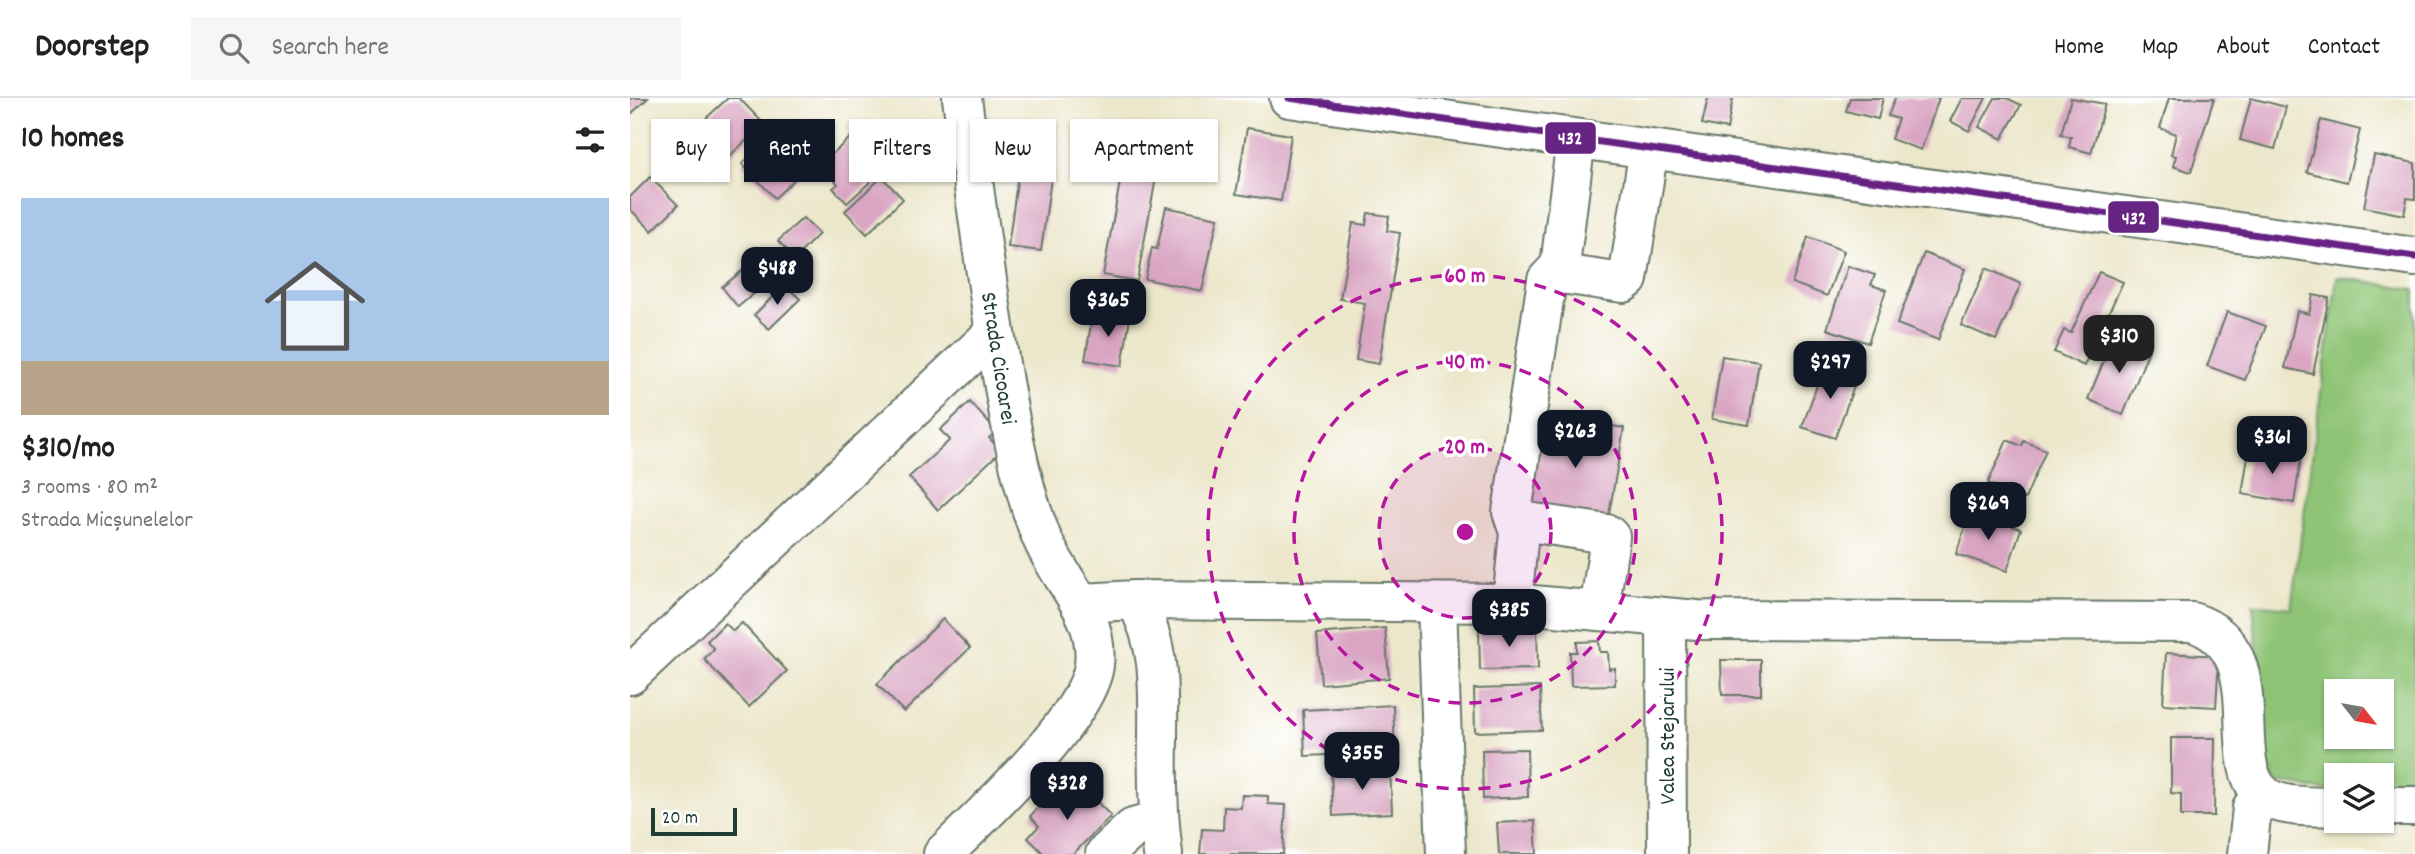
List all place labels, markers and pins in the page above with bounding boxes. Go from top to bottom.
pin: $488 [736,248,818,307]
pin: $365 [1067,280,1149,339]
pin: $310 [2078,316,2160,375]
pin: $297 [1789,342,1871,401]
pin: $263 [1534,410,1616,470]
pin: $361 [2231,416,2313,476]
pin: $269 [1947,482,2029,542]
centre of rings [1453,520,1477,544]
pin: $385 [1468,589,1550,649]
pin: $355 [1321,732,1403,792]
pin: $328 [1026,762,1108,822]

